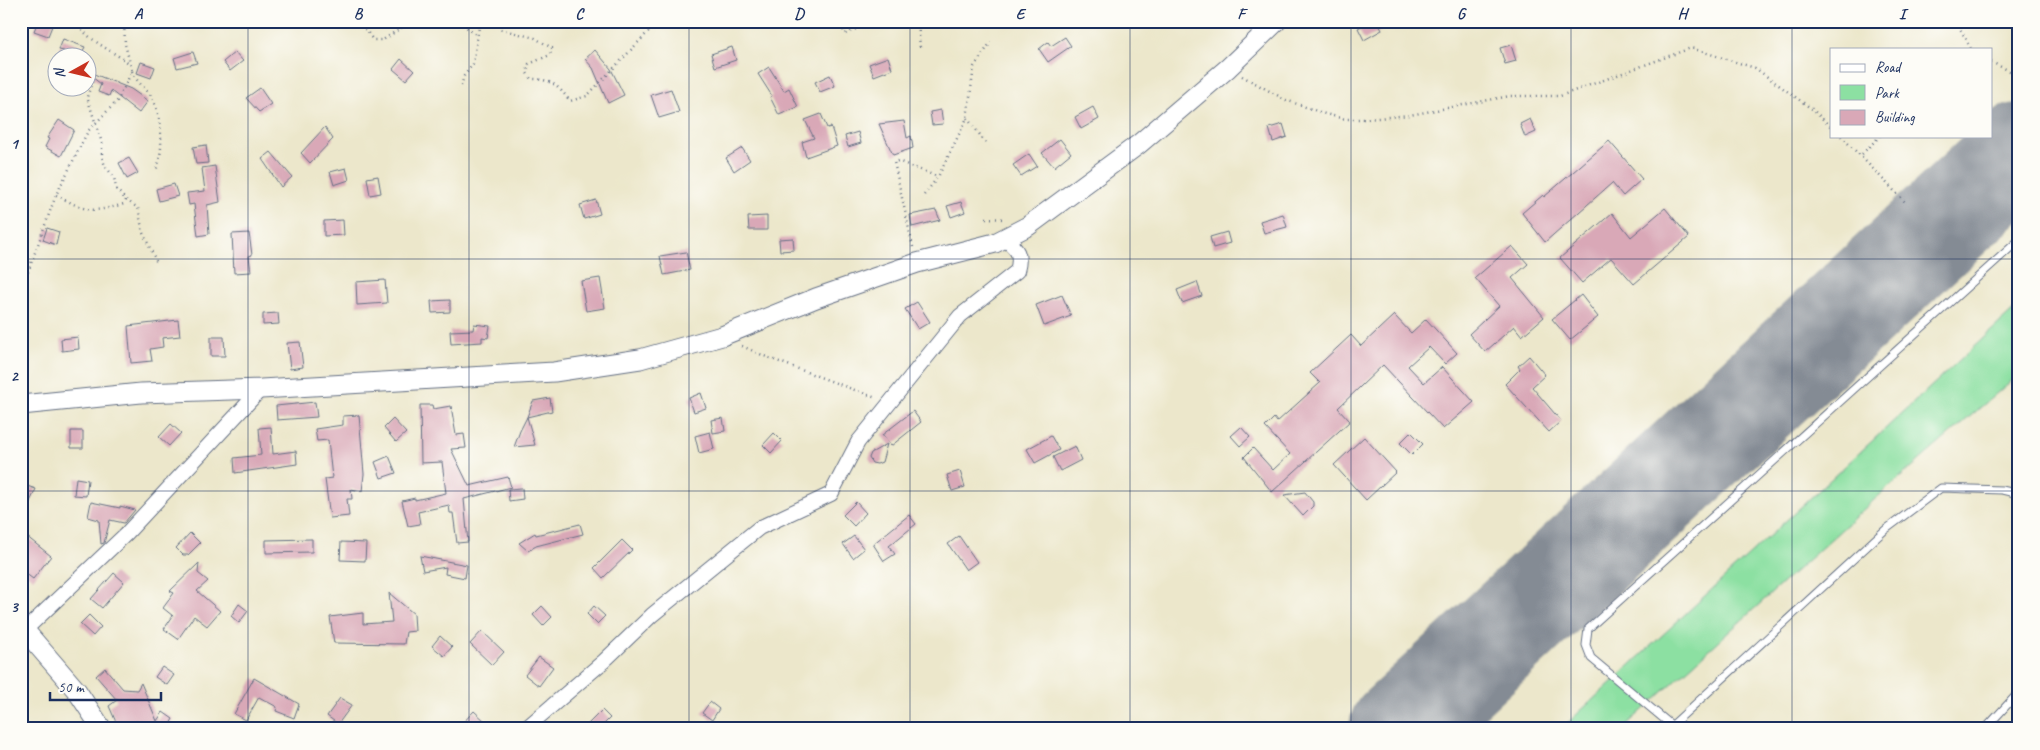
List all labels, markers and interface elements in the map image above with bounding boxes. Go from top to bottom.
text: A [134,4,144,24]
text: B [354,4,364,24]
text: C [575,4,585,24]
text: D [794,4,805,24]
text: E [1016,4,1027,24]
text: F [1237,4,1248,24]
text: G [1457,4,1467,24]
text: H [1677,4,1689,24]
text: I [1899,4,1909,24]
north arrow [48,48,98,98]
legend [1830,48,1992,138]
text: Road [1875,58,1902,77]
text: N [50,66,69,79]
text: Park [1875,84,1900,103]
text: Building [1875,108,1915,127]
text: 1 [10,134,19,154]
text: 2 [10,366,19,386]
text: 3 [10,597,19,617]
scale bar [50,670,161,702]
text: 50 m [58,678,85,697]

